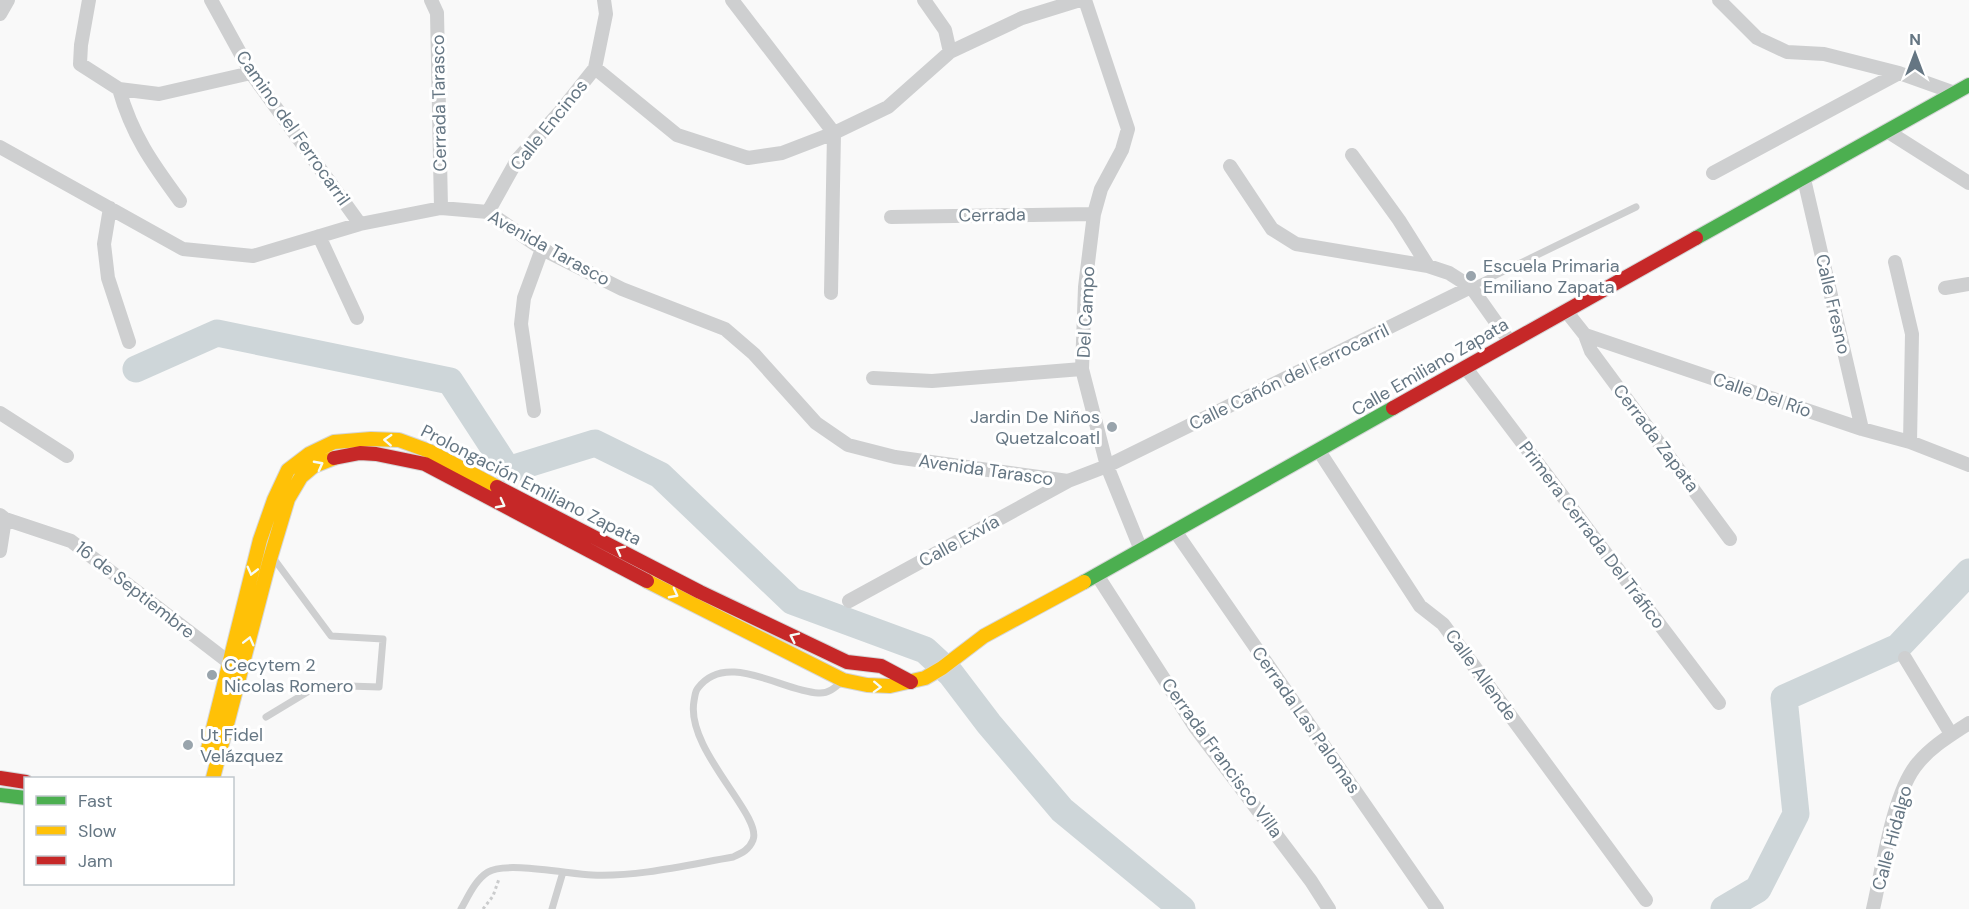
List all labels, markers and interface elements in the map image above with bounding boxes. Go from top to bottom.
north arrow [1885,24,1945,84]
text: N [1909,29,1921,50]
street label: Cerrada Tarasco [426,34,452,172]
street label: Camino del Ferrocarril [230,46,356,210]
street label: Calle Encinos [505,74,593,176]
street label: Cerrada [958,202,1026,228]
street label: Avenida Tarasco [484,205,614,291]
street label: Calle Fresno [1810,252,1856,356]
place label: Escuela Primaria Emiliano Zapata [1483,254,1620,299]
street label: Del Campo [1072,265,1100,359]
marker: Escuela Primaria Emiliano Zapata [1464,269,1478,283]
street label: Calle Emiliano Zapata [1347,312,1513,422]
street label: Calle Cañón del Ferrocarril [1185,318,1393,436]
street label: Calle Del Río [1710,367,1814,423]
street label: Cerrada Zapata [1608,379,1704,497]
place label: Jardin De Niños Quetzalcoatl [970,405,1100,450]
street label: Prolongación Emiliano Zapata [417,419,645,551]
marker: Jardin De Niños Quetzalcoatl [1105,420,1119,434]
one-way arrow [384,433,393,446]
street label: Primera Cerrada Del Tráfico [1513,436,1671,634]
street label: Avenida Tarasco [917,449,1055,491]
one-way arrow [313,460,324,472]
one-way arrow [494,497,505,508]
street label: Calle Exvía [915,509,1003,573]
street label: 16 de Septiembre [70,536,200,644]
one-way arrow [616,546,626,557]
one-way arrow [247,566,260,576]
one-way arrow [667,587,678,598]
street label: Calle Allende [1440,624,1522,726]
one-way arrow [790,633,801,645]
one-way arrow [242,636,255,646]
street label: Cerrada Las Palomas [1246,642,1366,798]
place label: Cecytem 2 Nicolas Romero [224,653,353,698]
marker: Cecytem 2 Nicolas Romero [205,668,219,682]
street label: Cerrada Francisco Villa [1156,673,1288,843]
one-way arrow [872,680,881,693]
place label: Ut Fidel Velázquez [200,723,283,768]
marker: Ut Fidel Velázquez [181,738,195,752]
legend [24,777,234,885]
street label: Calle Hidalgo [1866,783,1918,893]
text: Fast [78,789,113,813]
text: Slow [78,819,117,843]
text: Jam [78,849,113,873]

